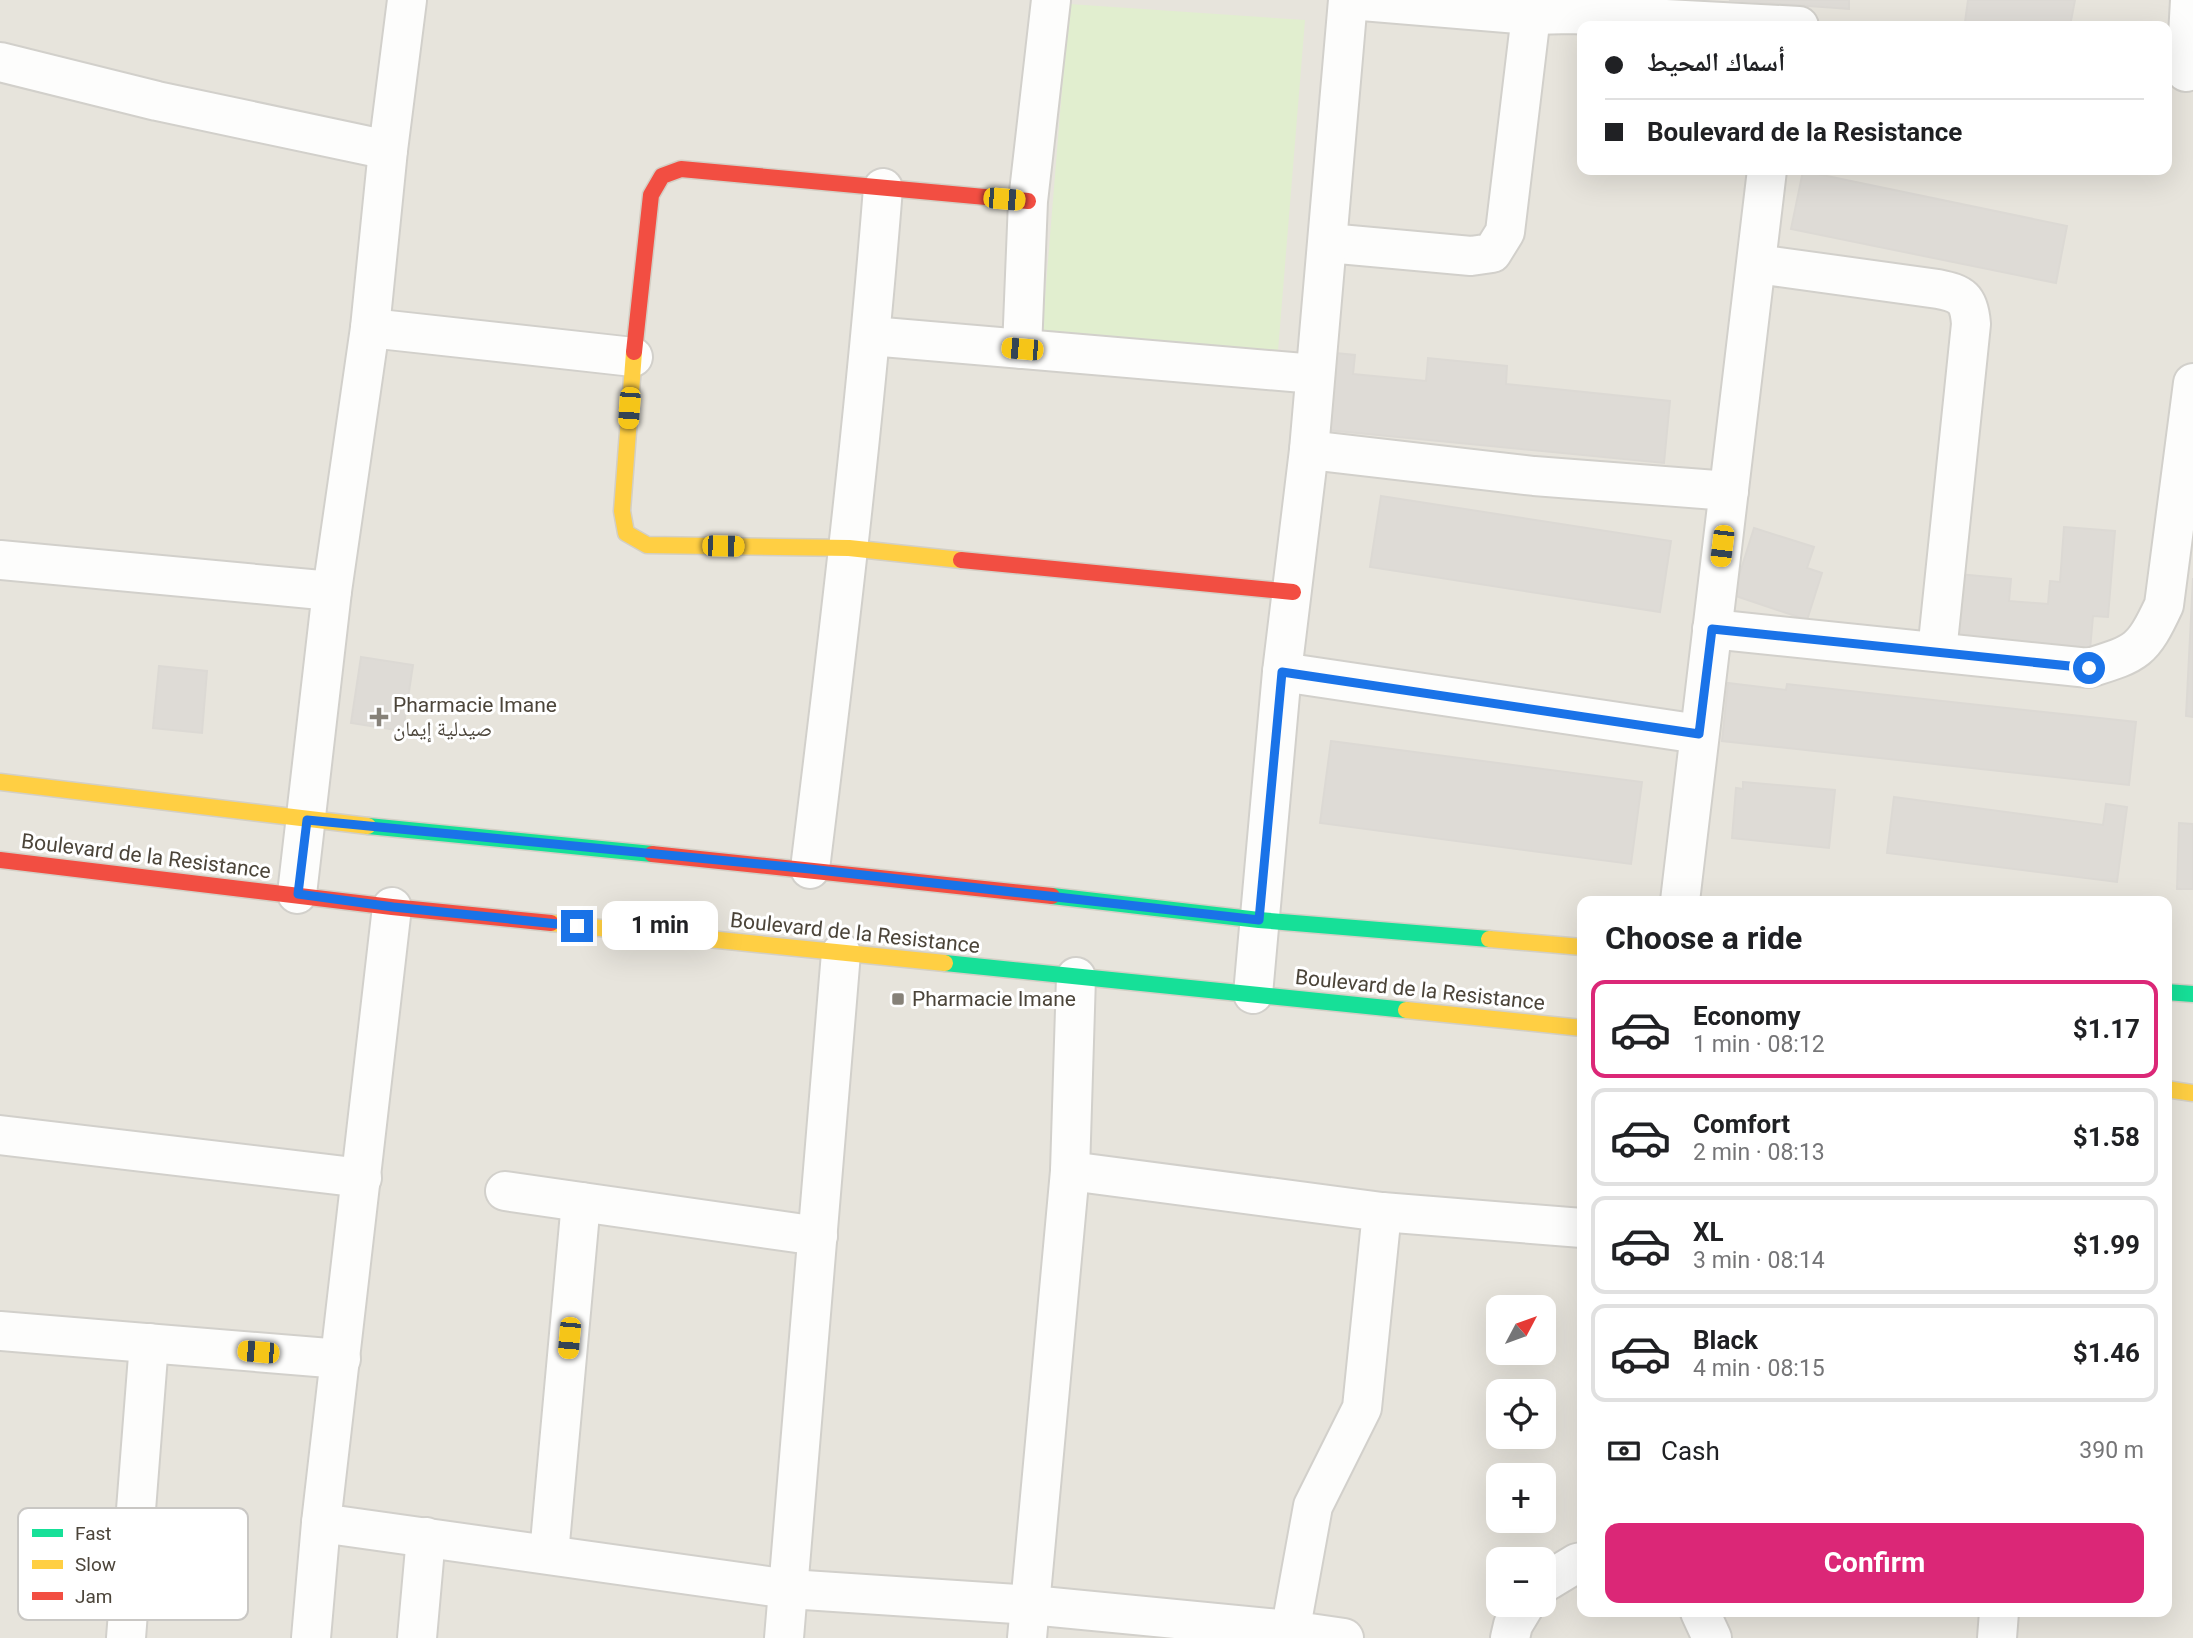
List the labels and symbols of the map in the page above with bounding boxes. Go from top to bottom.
car [983,187,1026,211]
car [1001,337,1044,361]
car [618,386,641,430]
car [1710,524,1735,568]
car [702,535,745,557]
route start [2073,652,2105,684]
place label: Pharmacie Imane صيدلية إيمان [393,693,557,743]
marker: Pharmacie Imane صيدلية إيمان [371,709,387,725]
street label: Boulevard de la Resistance [20,829,272,883]
callout: 1 min [602,902,717,950]
street label: Boulevard de la Resistance [729,908,981,958]
route end [561,910,593,942]
street label: Boulevard de la Resistance [1294,965,1546,1015]
place label: Pharmacie Imane [912,987,1076,1011]
marker: Pharmacie Imane [890,991,906,1007]
north arrow [1486,1295,1556,1365]
car [557,1316,582,1360]
car [237,1340,280,1364]
legend [18,1508,248,1620]
text: Fast [75,1522,112,1545]
text: Slow [75,1553,116,1576]
text: Jam [75,1585,112,1608]

